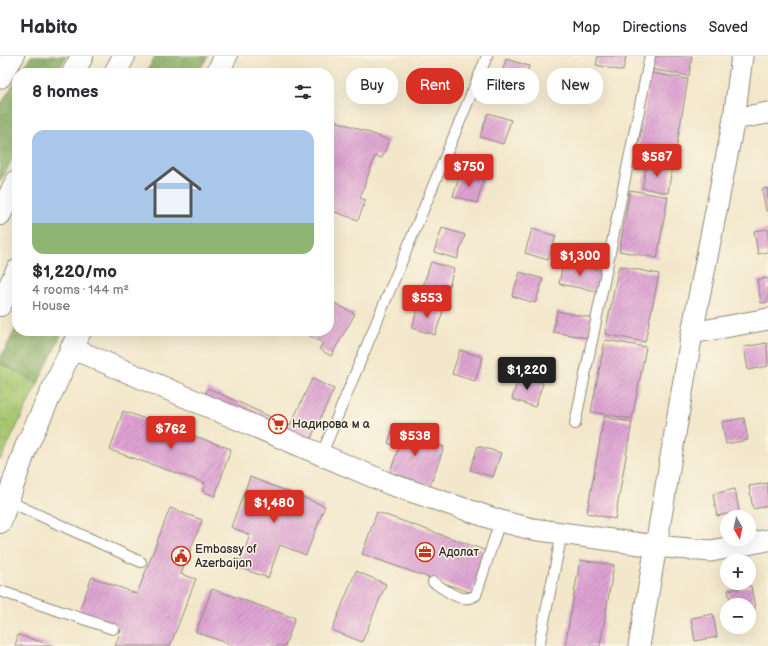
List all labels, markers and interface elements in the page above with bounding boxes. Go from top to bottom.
text: Habito [20,16,78,39]
text: Map [572,19,600,36]
text: Directions [622,19,687,36]
text: Saved [709,19,748,36]
chip: Buy [346,68,398,104]
chip: Rent [406,68,464,104]
chip: Filters [472,68,539,104]
chip: New [547,68,603,104]
icon: filters [292,81,314,103]
text: 8 homes [32,82,98,102]
pin: $587 [633,144,681,178]
text: $587 [641,149,673,165]
pin: $750 [445,154,493,188]
icon: home [137,156,209,228]
text: $750 [453,159,485,175]
pin: $1,300 [547,243,613,277]
text: $1,300 [560,248,600,264]
text: $1,220/mo [32,262,117,282]
text: 4 rooms · 144 m² [32,282,129,298]
pin: $553 [403,285,451,319]
text: $553 [411,290,443,306]
text: House [32,298,70,314]
pin: $1,220 [494,357,560,391]
text: $1,220 [507,362,547,378]
supermarket icon: Надирова м а [267,413,289,435]
pin: $762 [147,416,195,450]
place label: Надирова м а [292,417,370,432]
text: $762 [155,421,187,437]
pin: $538 [391,423,439,457]
text: $538 [399,428,431,444]
pin: $1,480 [241,490,307,524]
text: $1,480 [254,495,294,511]
north arrow [720,510,756,546]
map controls [720,510,756,634]
office icon: Адолат [414,541,436,563]
place label: Embassy of Azerbaijan [195,542,257,571]
public building icon: Embassy of Azerbaijan [170,545,192,567]
place label: Адолат [438,545,480,560]
button: + [720,554,756,590]
button: − [720,598,756,634]

